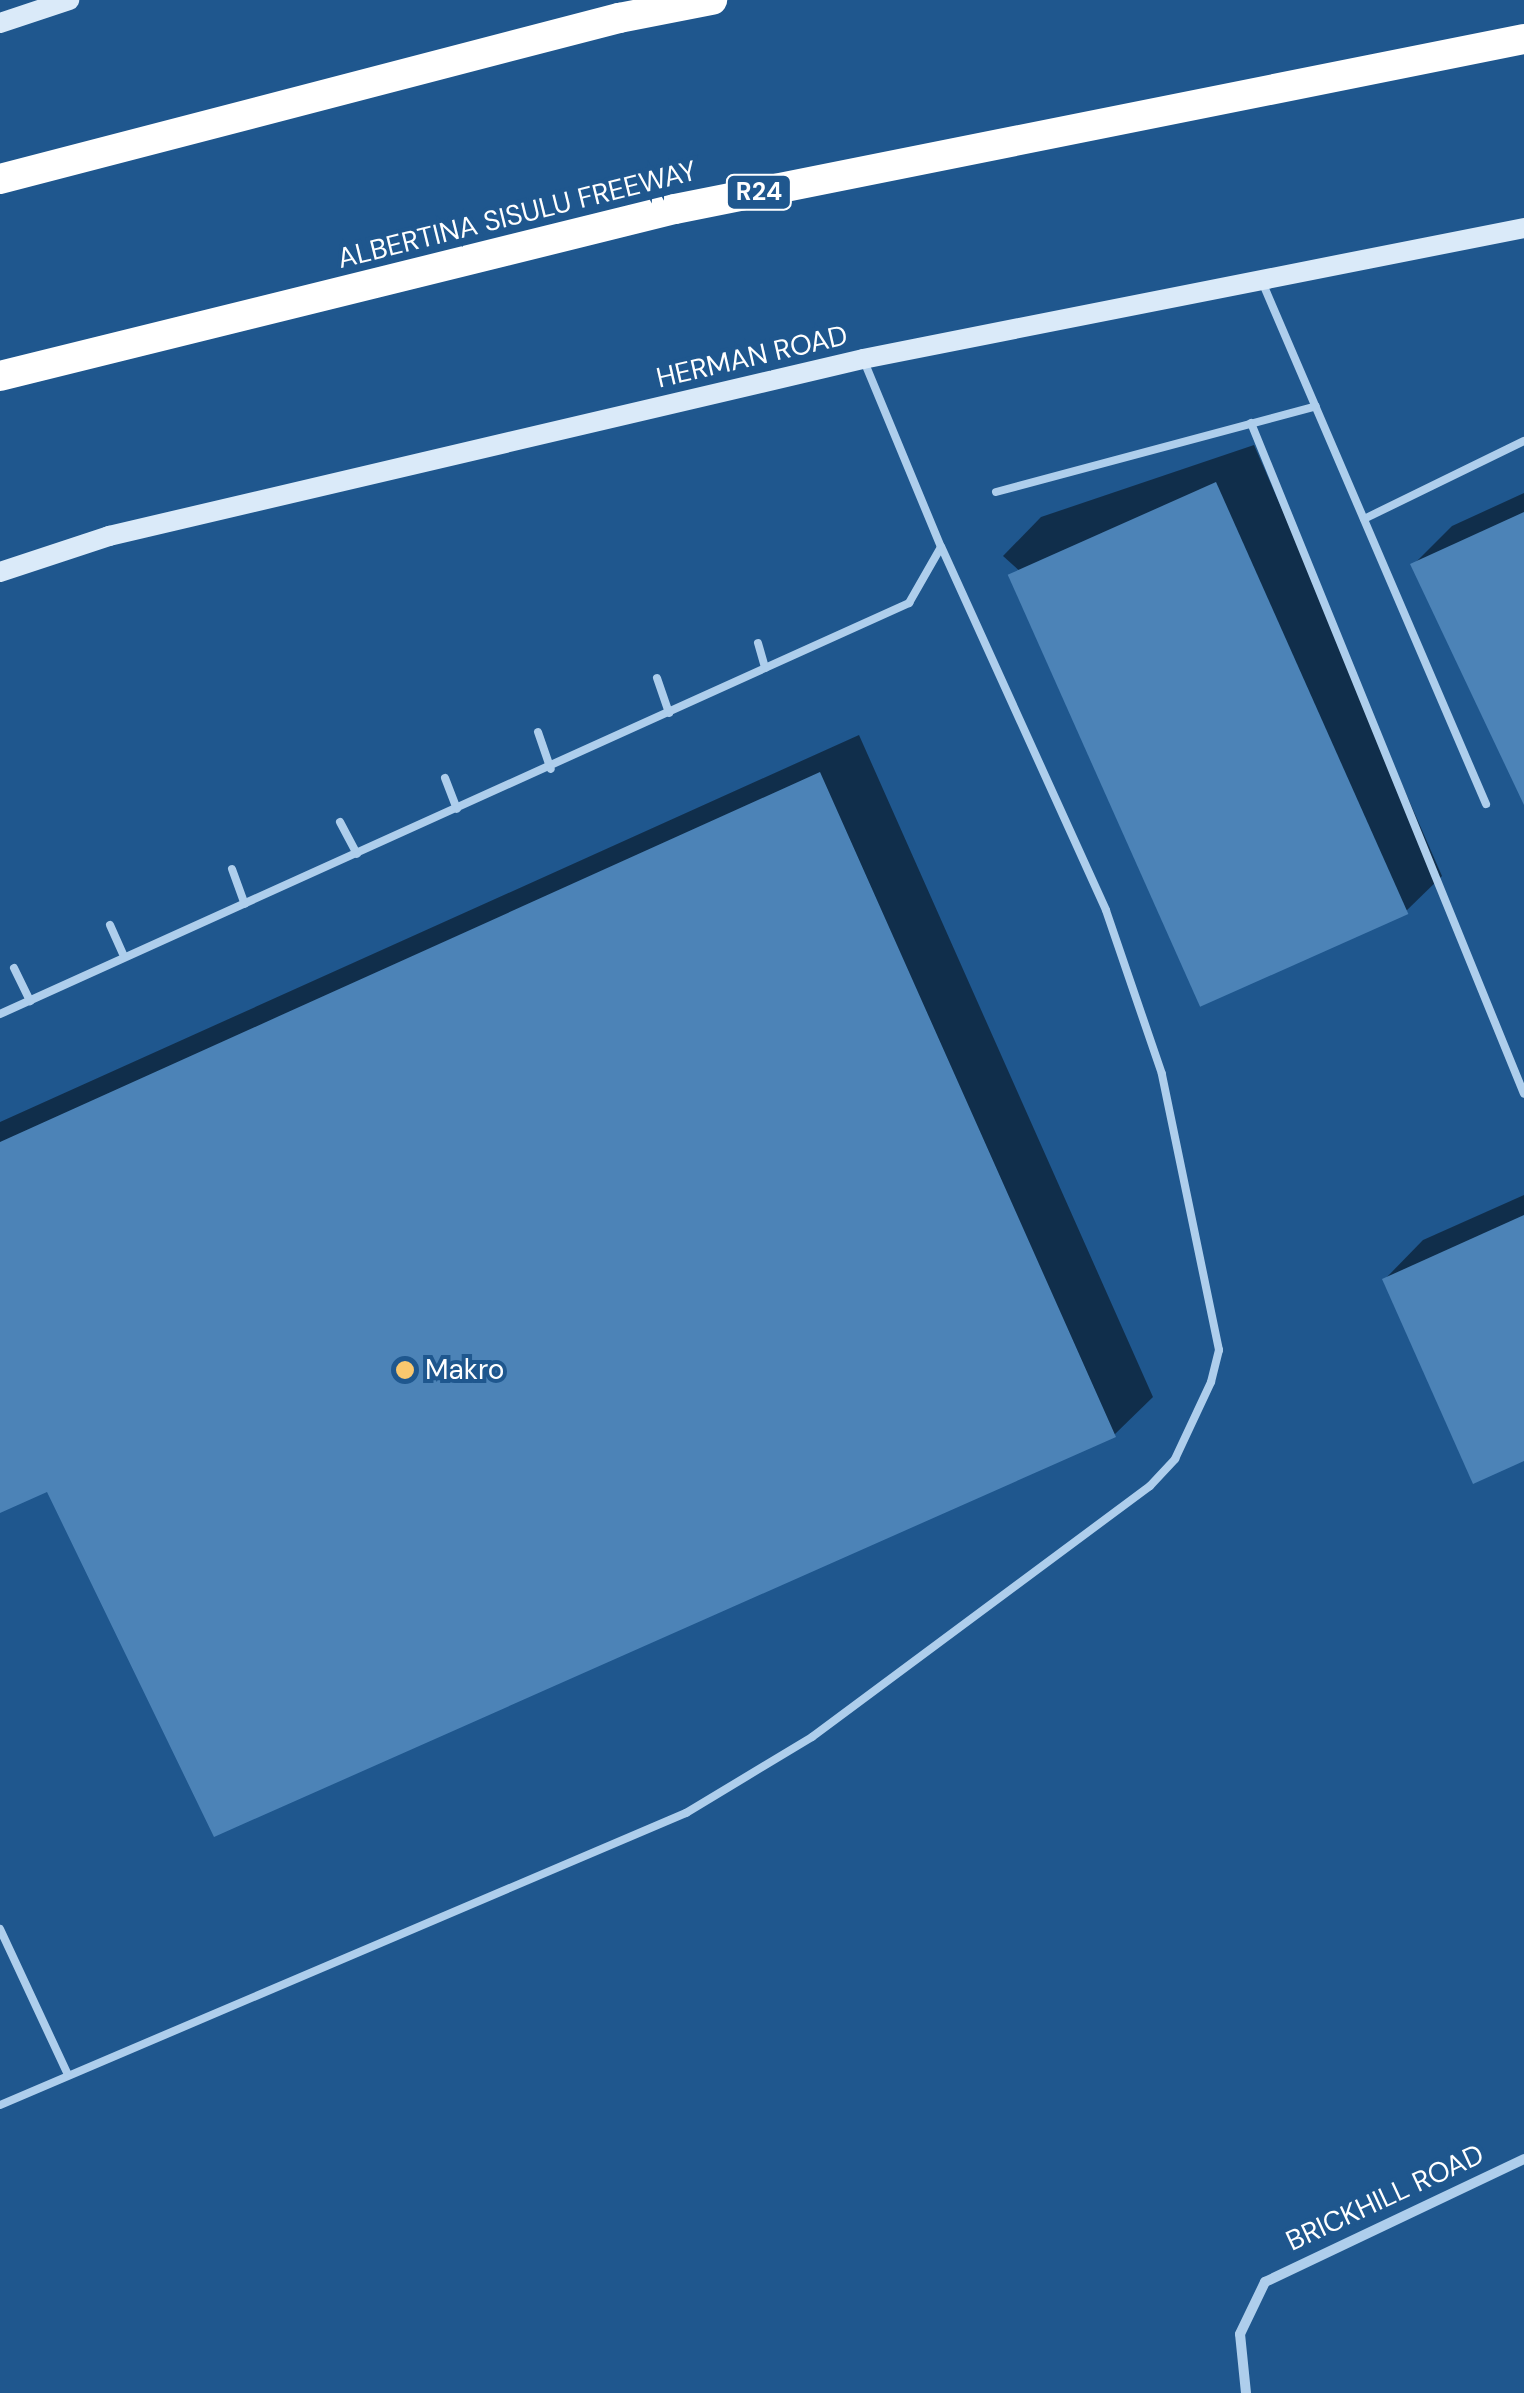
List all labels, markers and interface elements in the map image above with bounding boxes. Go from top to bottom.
street label: ALBERTINA SISULU FREEWAY [334,154,700,276]
road number: R24 [724,172,794,212]
street label: HERMAN ROAD [653,319,851,395]
place label: Makro [425,1353,504,1387]
marker: Makro [394,1359,416,1381]
street label: BRICKHILL ROAD [1281,2138,1489,2258]

